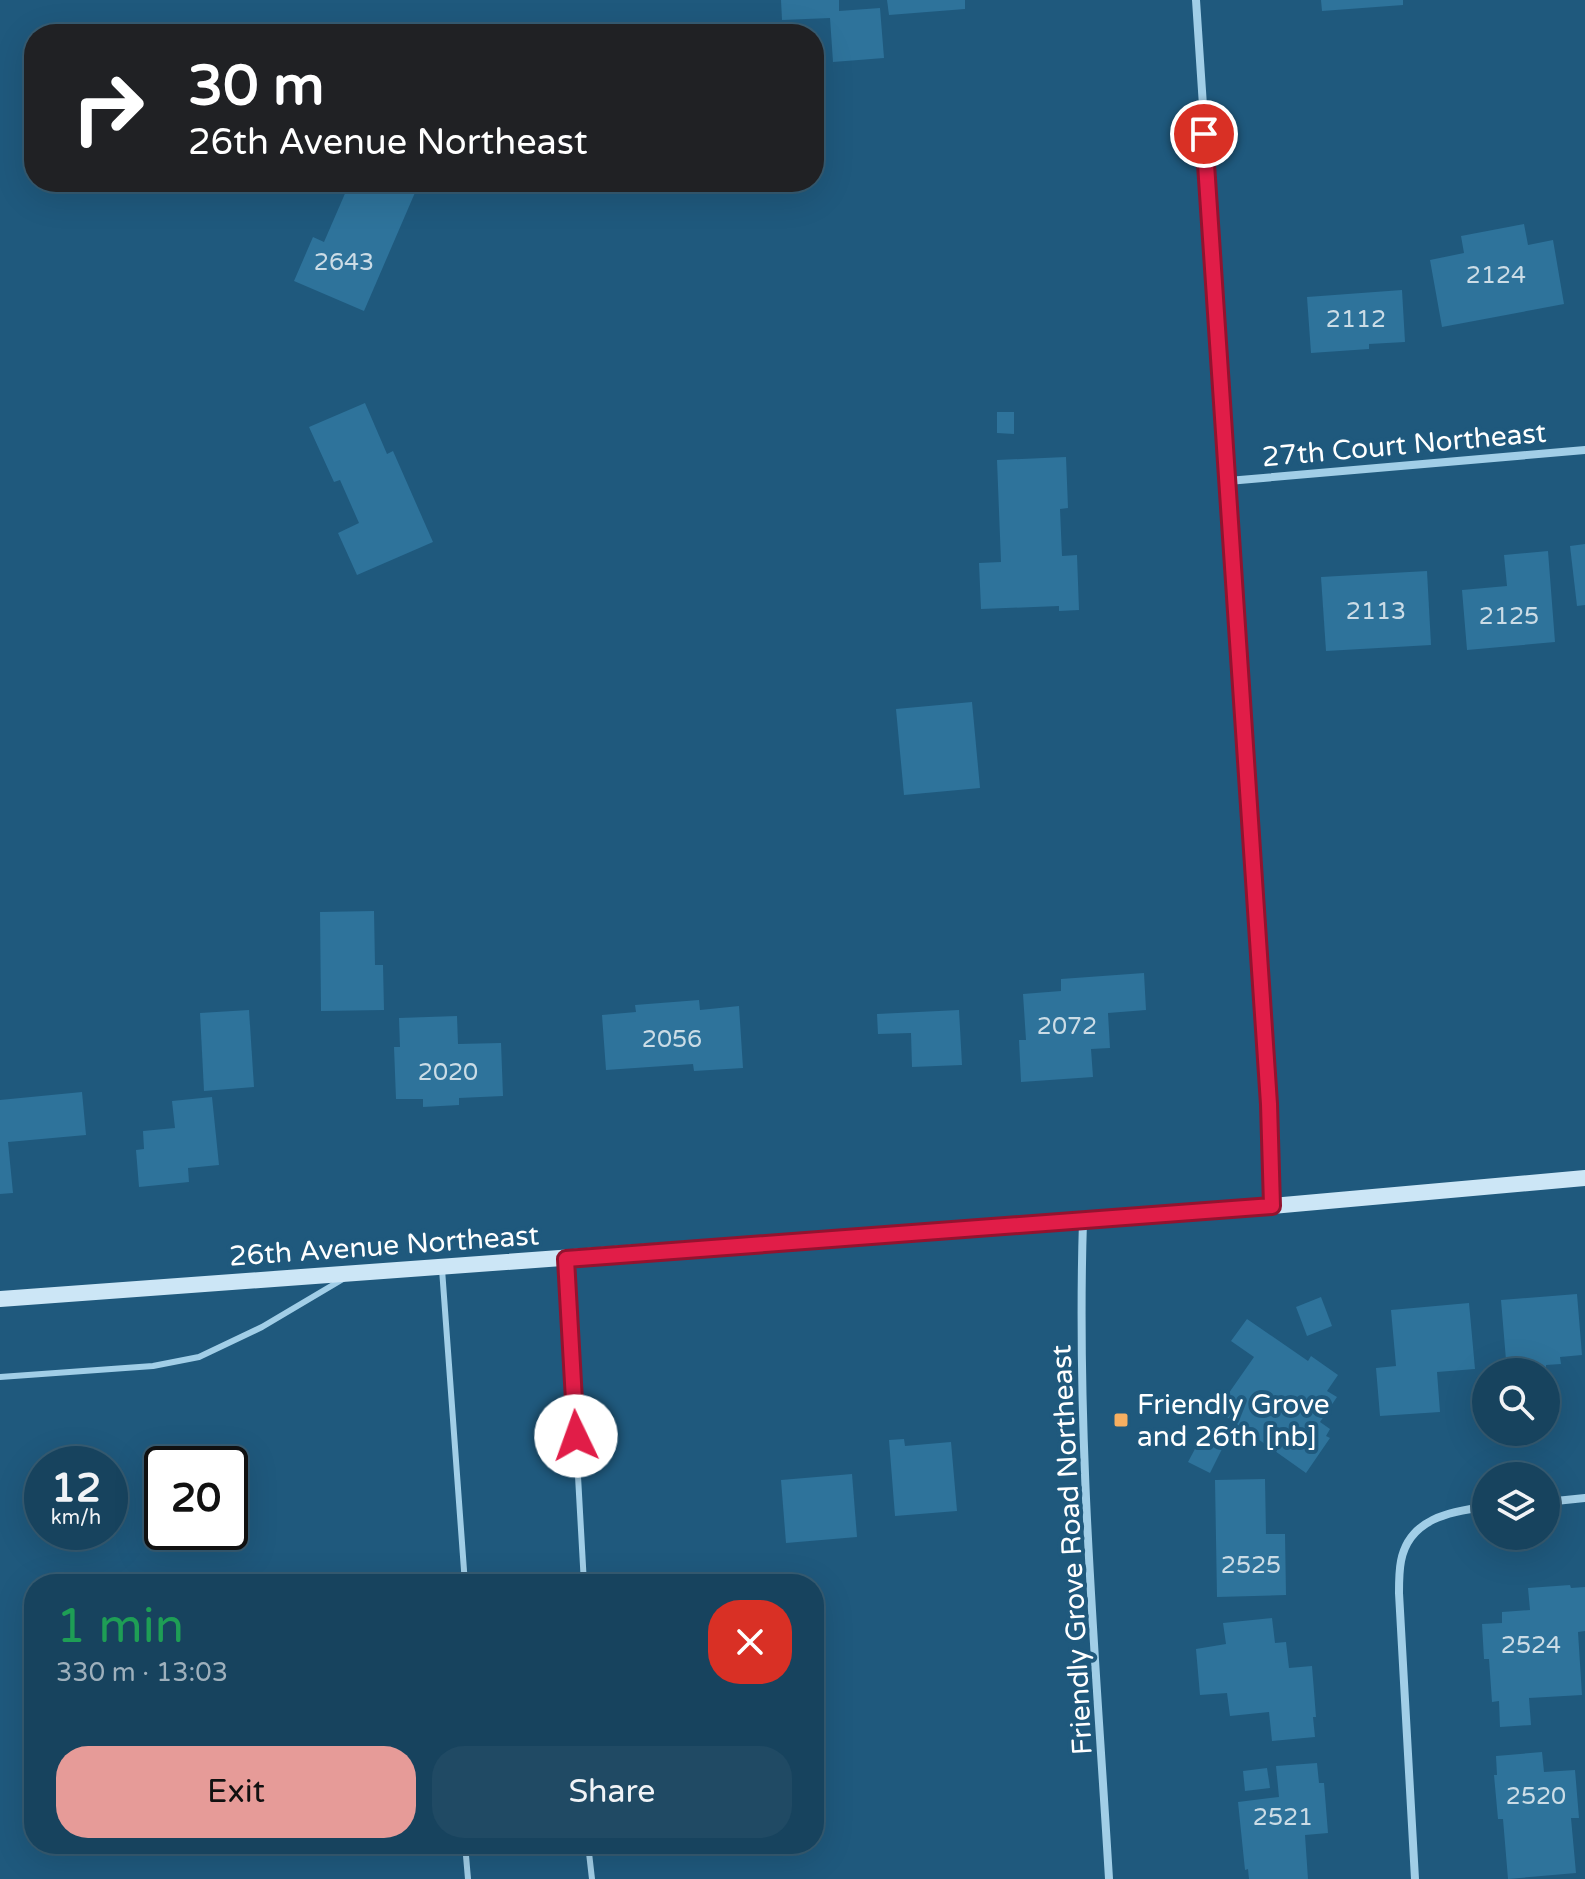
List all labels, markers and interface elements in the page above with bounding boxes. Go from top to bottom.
text: 30 m [188,53,324,120]
icon: right [56,56,160,160]
pin [1170,100,1238,168]
icon: arrive [1182,112,1226,156]
text: 26th Avenue Northeast [188,121,588,164]
house number: 2643 [314,248,374,277]
house number: 2124 [1466,261,1526,290]
house number: 2112 [1326,305,1386,334]
street label: 27th Court Northeast [1261,416,1548,474]
house number: 2113 [1346,597,1406,626]
house number: 2125 [1479,602,1539,631]
house number: 2072 [1037,1012,1097,1041]
house number: 2056 [642,1025,702,1054]
house number: 2020 [418,1058,478,1087]
street label: 26th Avenue Northeast [228,1218,541,1274]
street label: Friendly Grove Road Northeast [1044,1344,1100,1756]
map controls [1472,1358,1560,1550]
button: search [1472,1358,1560,1446]
place label: Friendly Grove and 26th [nb] [1137,1388,1330,1454]
position arrow [534,1394,618,1478]
marker: Friendly Grove and 26th [nb] [1112,1411,1130,1429]
speed limit sign: 20 [144,1446,248,1550]
button: layers [1472,1462,1560,1550]
text: 12 [51,1464,101,1512]
text: km/h [51,1506,101,1530]
house number: 2525 [1221,1551,1281,1580]
text: 1 min [56,1598,184,1656]
button: close [708,1600,792,1684]
house number: 2524 [1501,1631,1561,1660]
text: 330 m · 13:03 [56,1657,228,1688]
button: Exit [56,1746,416,1838]
button: Share [432,1746,792,1838]
house number: 2520 [1506,1782,1566,1811]
house number: 2521 [1253,1803,1313,1832]

